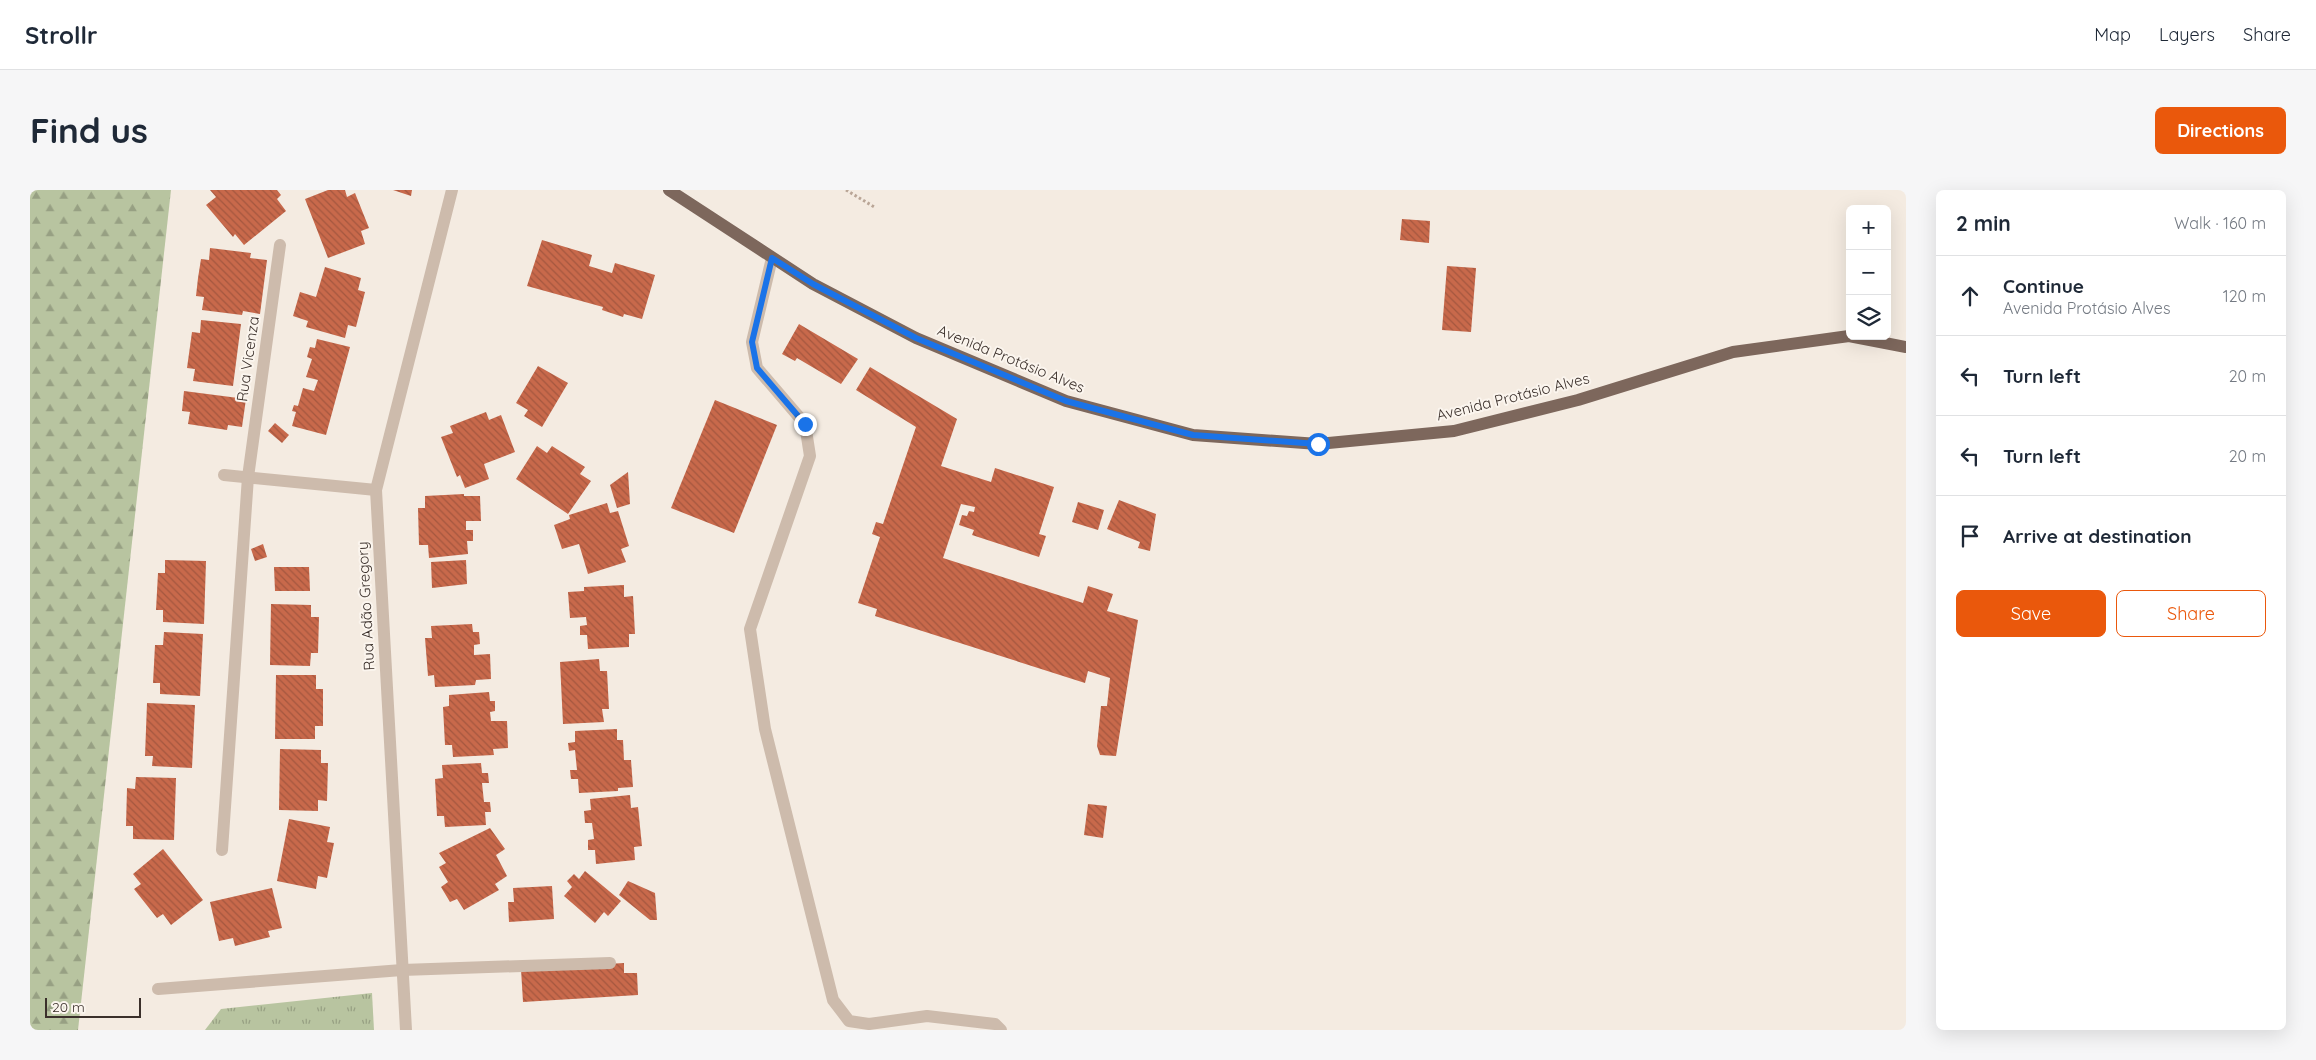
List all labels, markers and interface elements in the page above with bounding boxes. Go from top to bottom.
text: Strollr [25,20,97,50]
text: Map [2094,23,2131,46]
text: Layers [2159,23,2215,46]
text: Share [2243,23,2291,46]
button: Directions [2155,107,2286,154]
text: Find us [30,108,148,152]
map controls [1846,205,1891,340]
button: + [1846,205,1891,250]
text: 2 min [1956,210,2011,236]
text: Walk · 160 m [2174,213,2266,233]
button: − [1846,250,1891,295]
text: Continue [2003,274,2084,298]
icon: ahead [1956,282,1984,310]
text: 120 m [2223,286,2266,306]
button: layers [1846,295,1891,340]
text: Avenida Protásio Alves [2003,298,2170,318]
street label: Rua Vicenza [232,315,263,403]
street label: Avenida Protásio Alves [935,320,1088,397]
icon: left [1956,362,1984,390]
text: Turn left [2003,364,2081,388]
text: 20 m [2229,366,2266,386]
street label: Avenida Protásio Alves [1434,368,1591,425]
route end [794,413,817,436]
route start [1307,433,1330,456]
icon: left [1956,442,1984,470]
text: Turn left [2003,444,2081,468]
text: 20 m [2229,446,2266,466]
icon: arrive [1956,522,1984,550]
text: Arrive at destination [2003,524,2192,548]
street label: Rua Adão Gregory [353,541,378,671]
button: Save [1956,590,2106,637]
button: Share [2116,590,2266,637]
scale bar [45,995,141,1018]
text: 20 m [52,998,85,1016]

